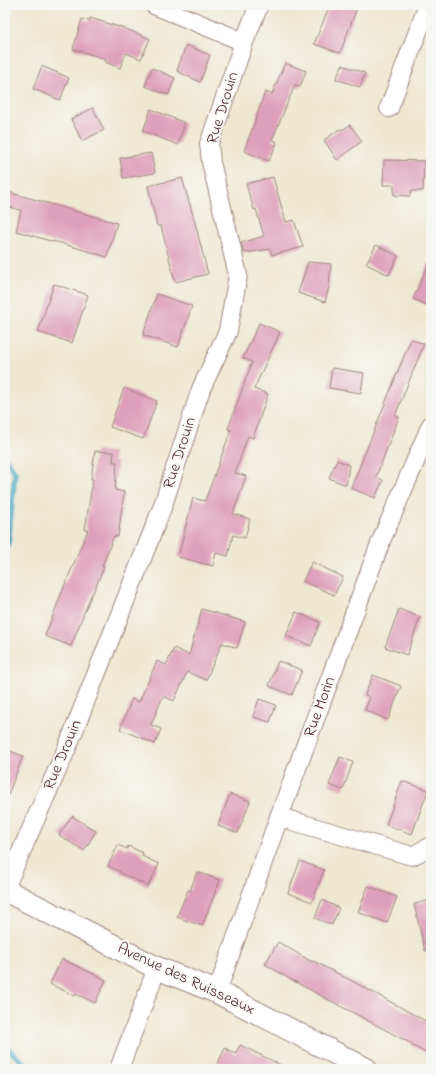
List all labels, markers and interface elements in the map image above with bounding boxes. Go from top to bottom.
street label: Rue Drouin [201,69,245,147]
street label: Rue Drouin [157,414,203,492]
street label: Rue Morin [298,673,342,741]
street label: Rue Drouin [37,716,89,794]
street label: Avenue des Ruisseaux [113,937,259,1021]

